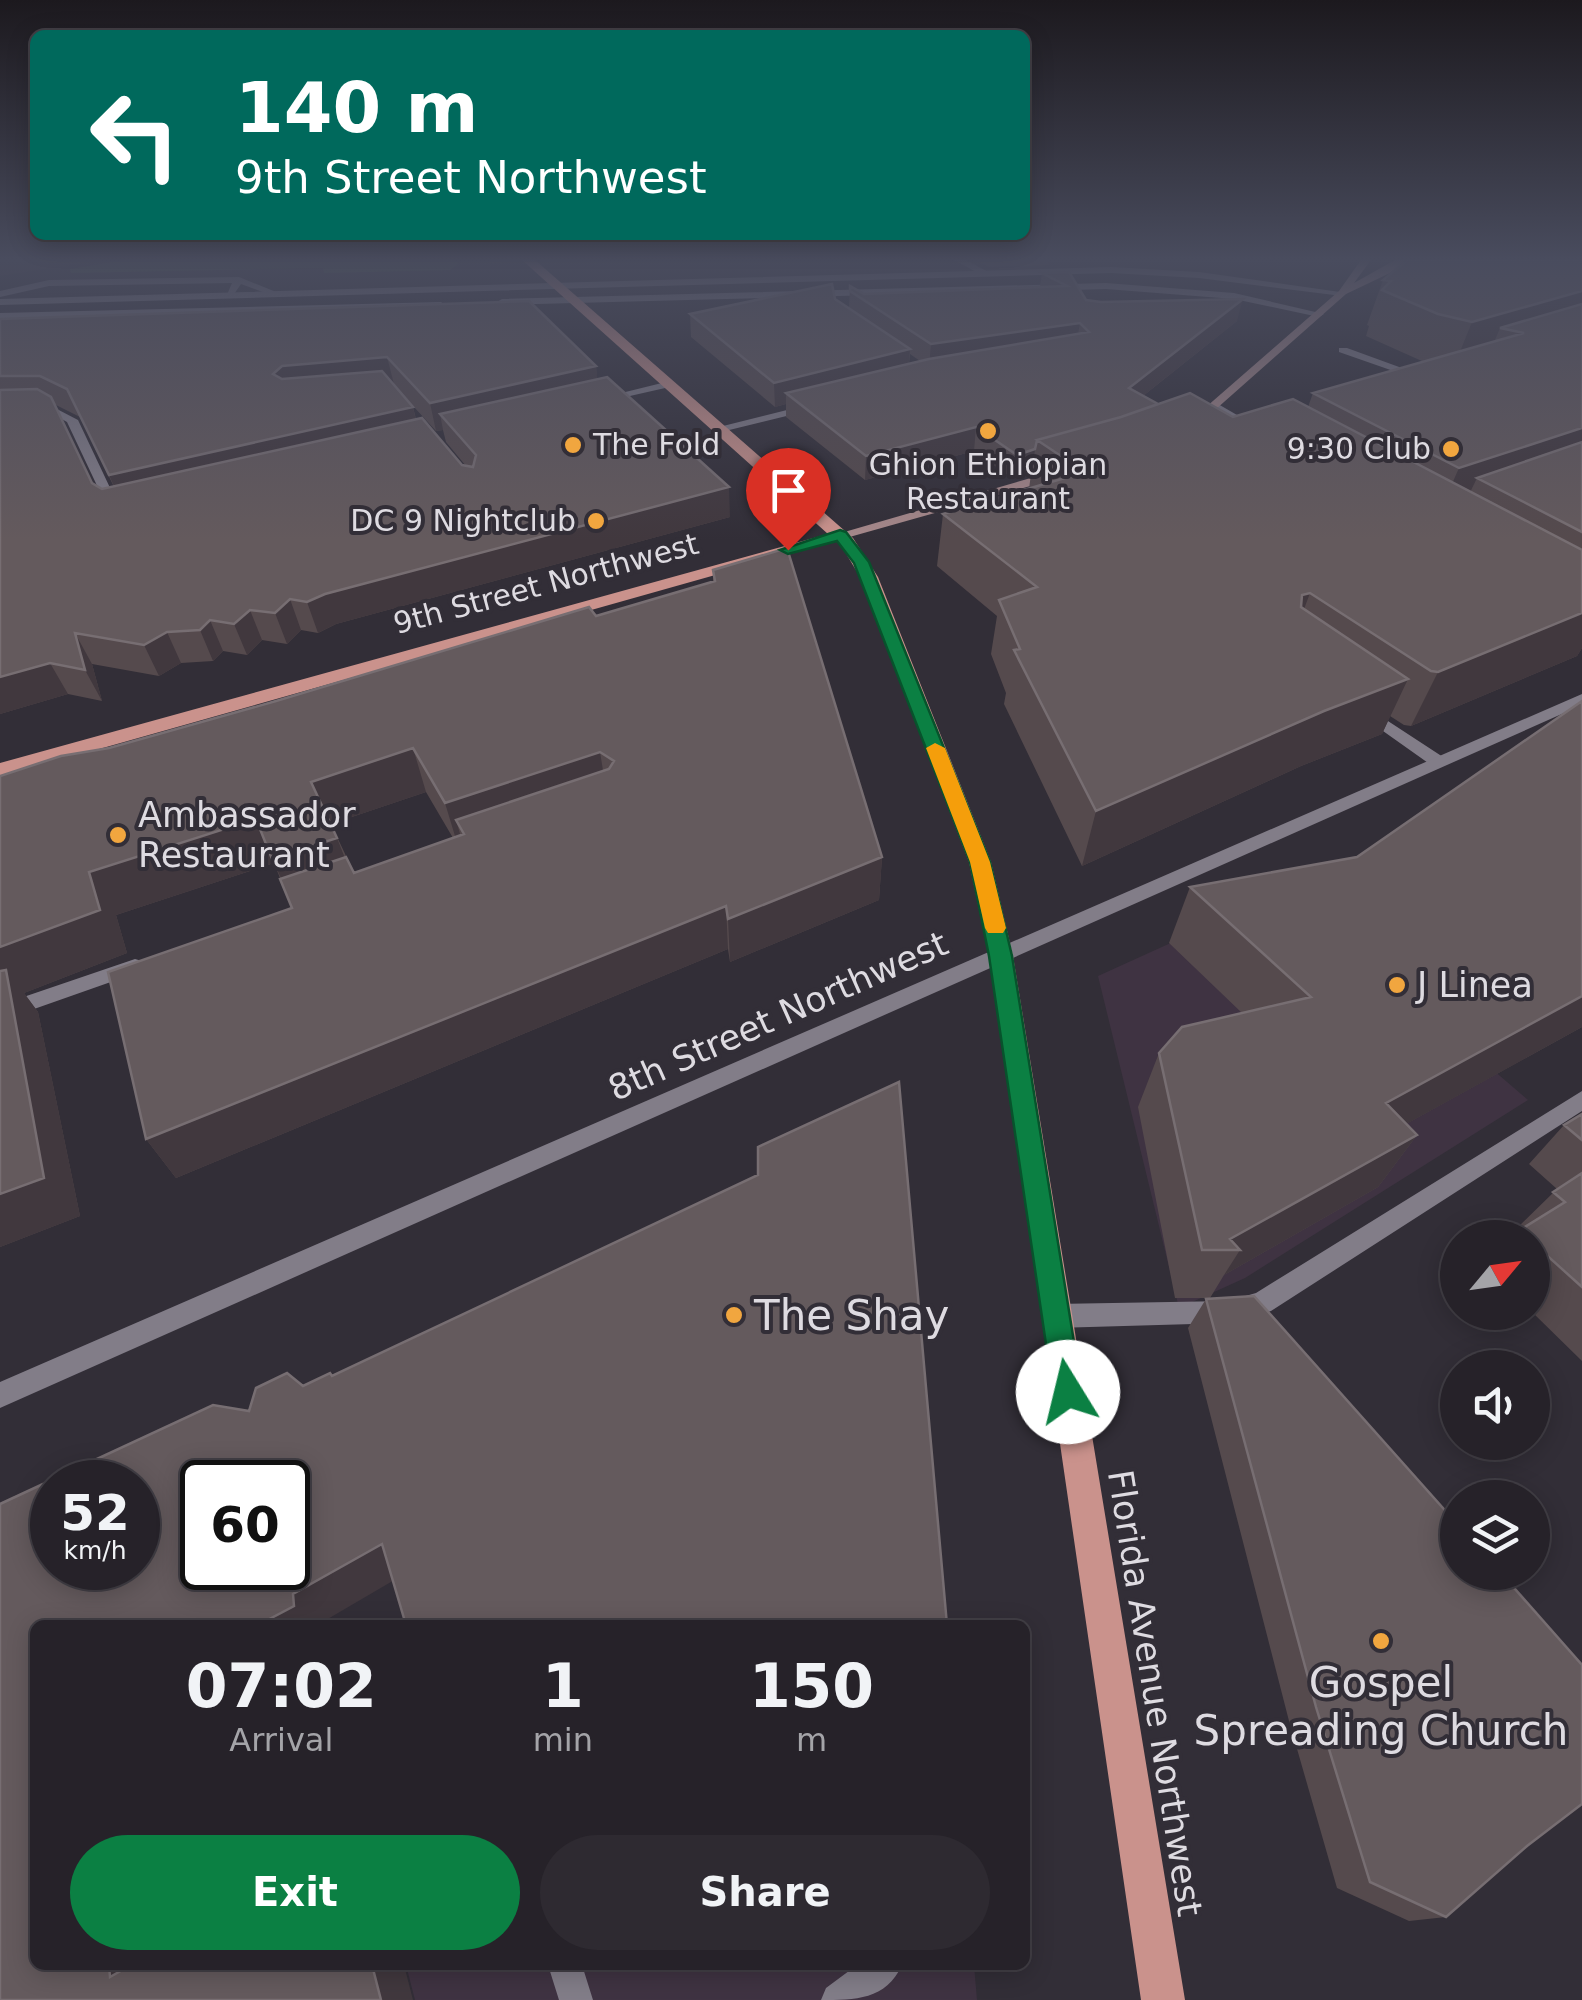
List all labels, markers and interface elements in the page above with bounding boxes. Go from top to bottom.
text: 140 m [235,67,478,149]
icon: left [70,70,200,200]
text: 9th Street Northwest [235,151,707,204]
marker: Ghion Ethiopian Restaurant [977,420,999,442]
place label: The Fold [592,427,720,462]
place label: 9:30 Club [1287,431,1431,466]
marker: The Fold [562,434,584,456]
marker: 9:30 Club [1440,438,1462,460]
place label: Ghion Ethiopian Restaurant [869,447,1107,516]
pin [746,448,831,551]
icon: arrive [761,463,816,518]
place label: DC 9 Nightclub [350,503,576,538]
marker: DC 9 Nightclub [585,510,607,532]
street label: 9th Street Northwest [390,526,702,641]
place label: Ambassador Restaurant [138,795,356,875]
marker: Ambassador Restaurant [107,824,129,846]
street label: 8th Street Northwest [602,923,954,1109]
place label: J Linea [1415,965,1533,1005]
marker: J Linea [1386,974,1408,996]
north arrow [1440,1220,1550,1330]
map controls [1440,1220,1550,1590]
place label: The Shay [753,1291,949,1340]
marker: The Shay [723,1304,745,1326]
position arrow [1016,1340,1120,1444]
button: sound [1440,1350,1550,1460]
speed limit sign: 60 [180,1460,310,1590]
street label: Florida Avenue Northwest [1100,1467,1210,1919]
button: layers [1440,1480,1550,1590]
text: 52 [60,1484,130,1542]
text: km/h [63,1536,127,1565]
marker: Gospel Spreading Church [1370,1630,1392,1652]
text: 07:02 [186,1651,377,1721]
text: 1 [542,1651,584,1721]
text: 150 [749,1651,874,1721]
place label: Gospel Spreading Church [1194,1658,1568,1755]
text: Arrival [229,1721,333,1759]
text: min [533,1721,593,1759]
text: m [796,1721,827,1759]
button: Exit [70,1835,520,1950]
button: Share [540,1835,990,1950]

